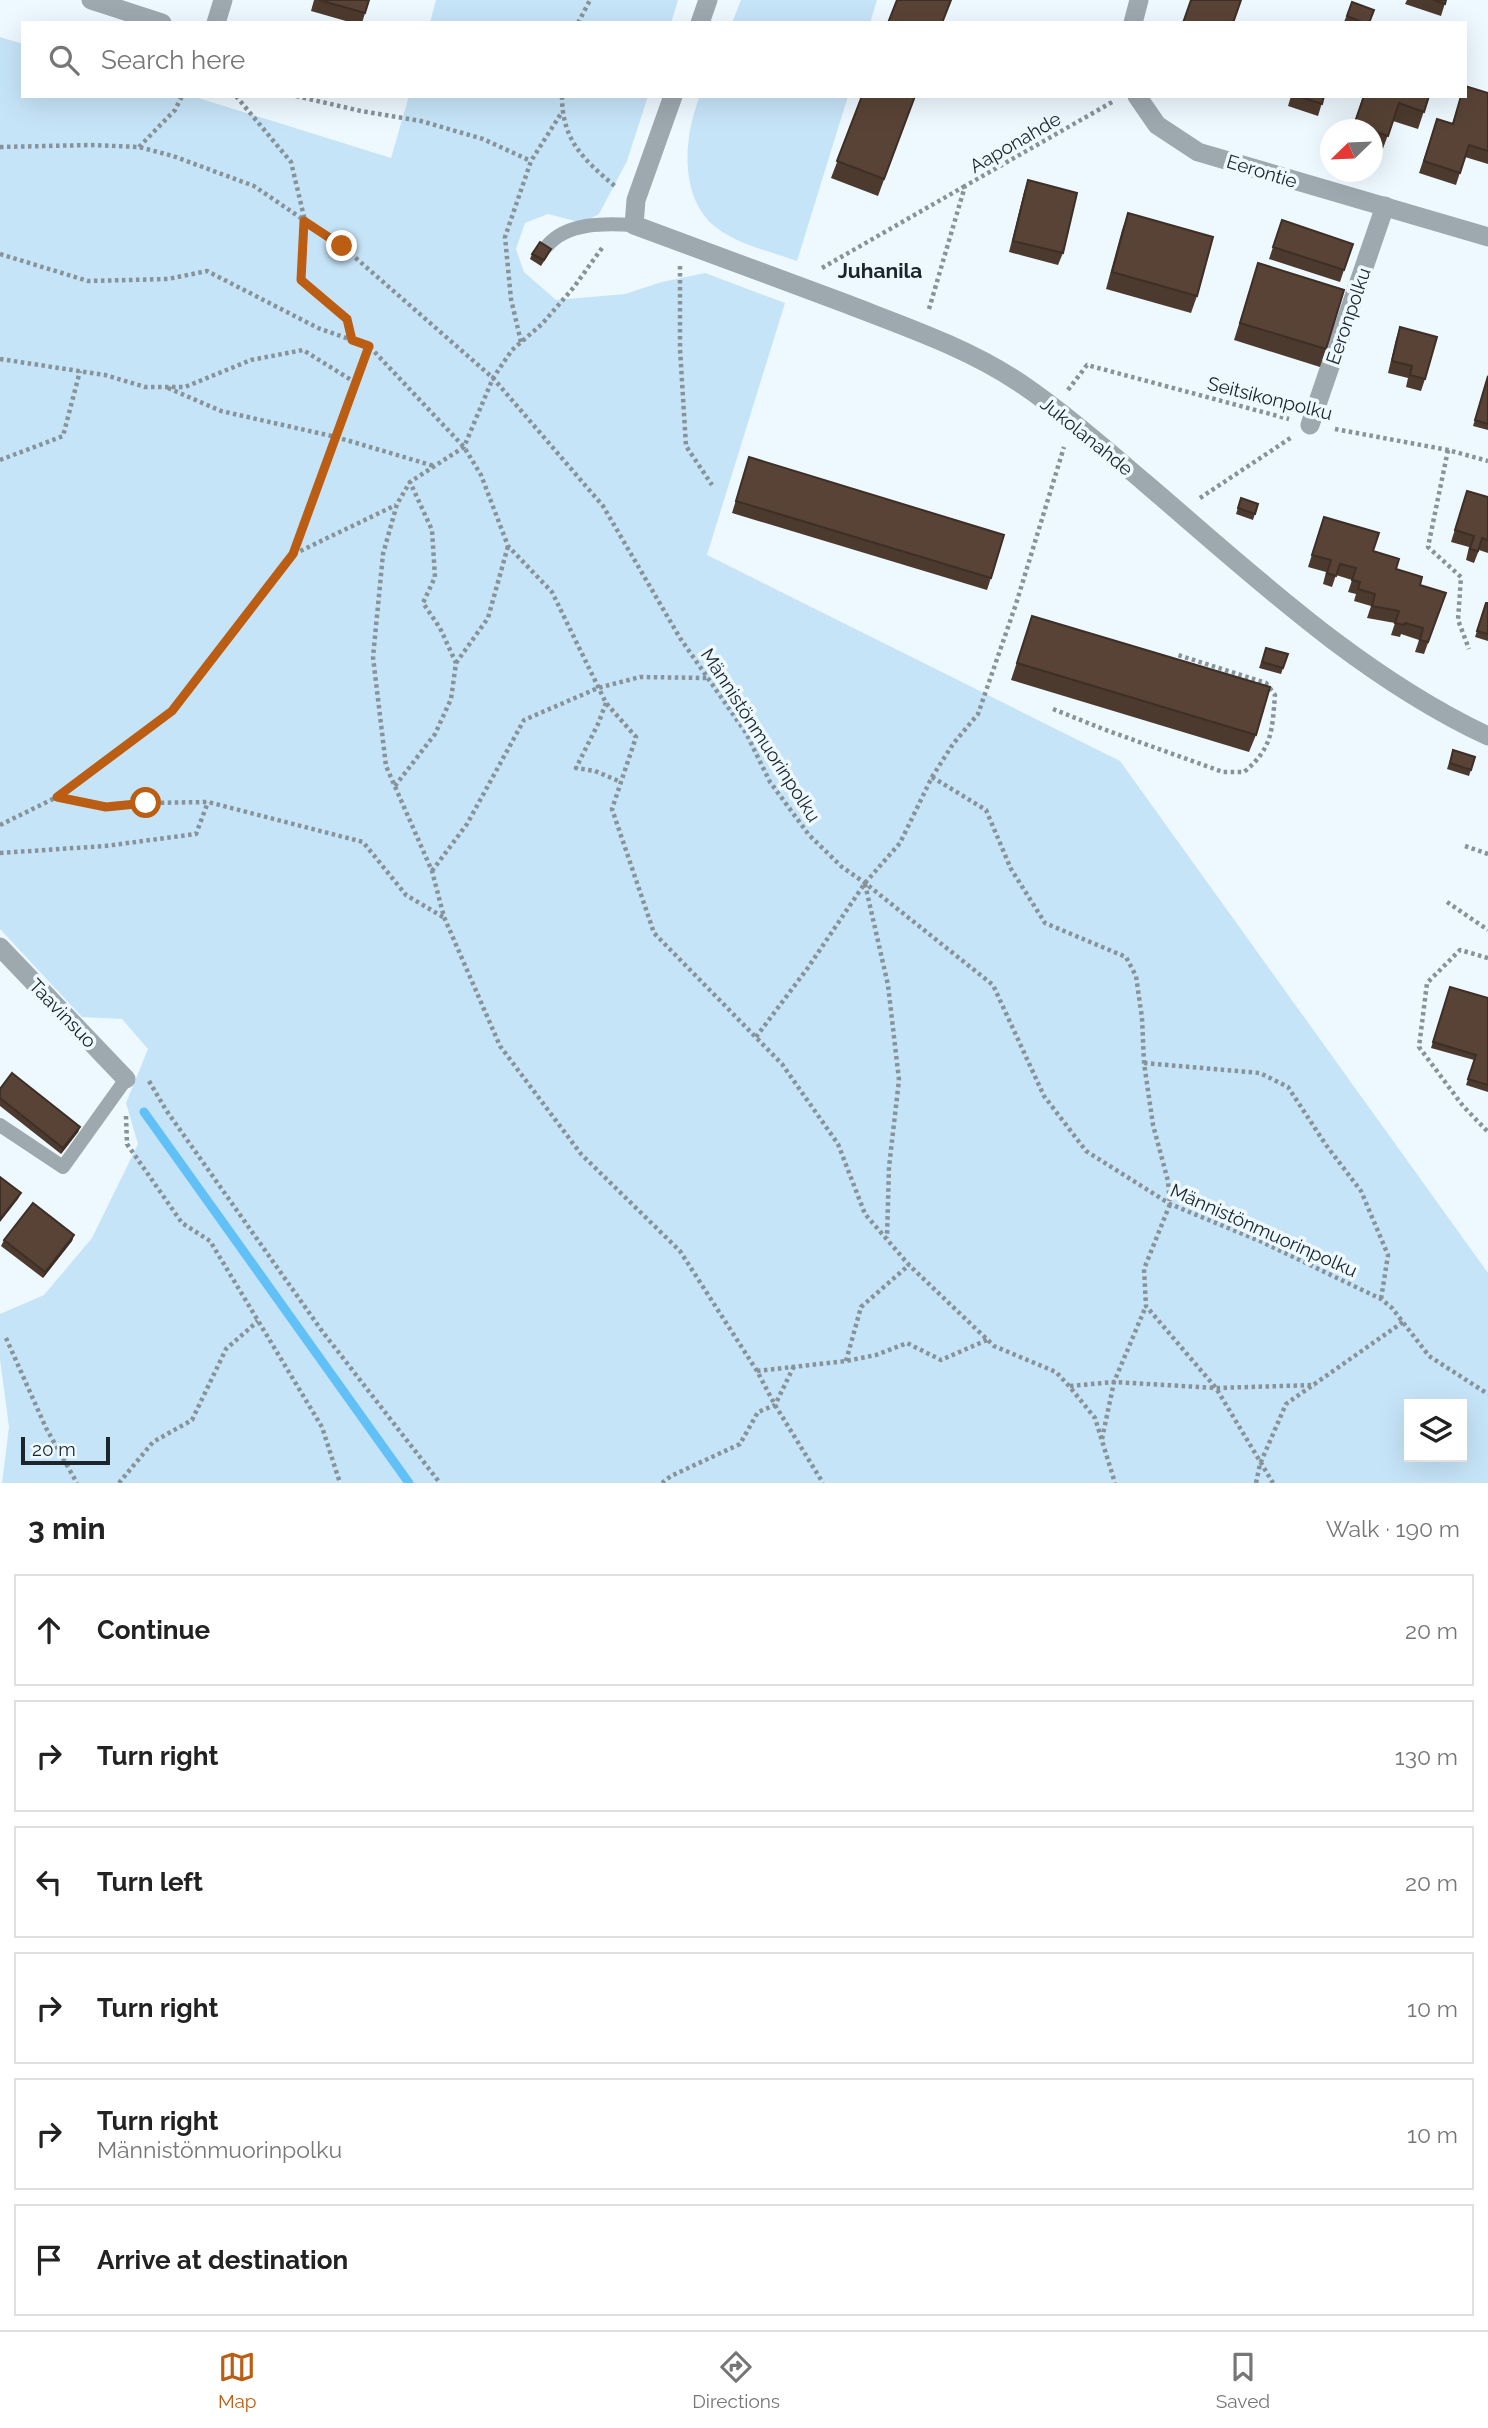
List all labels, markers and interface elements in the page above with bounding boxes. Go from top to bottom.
search box [21,21,1467,98]
icon: search [45,41,83,79]
text: Search here [101,45,245,75]
street label: Aaponahde [966,107,1064,177]
north arrow [1320,119,1383,182]
street label: Eerontie [1224,150,1300,192]
route end [326,230,357,261]
district label: Juhanila [838,258,922,283]
street label: Eeronpolku [1321,265,1375,367]
street label: Seitsikonpolku [1205,372,1335,424]
street label: Jukolanahde [1036,392,1138,480]
street label: Männistönmuorinpolku [697,644,825,826]
route start [130,787,161,818]
street label: Taavinsuo [25,974,101,1052]
street label: Männistönmuorinpolku [1167,1179,1361,1281]
map controls [1404,1399,1467,1462]
button: layers [1404,1399,1467,1462]
scale bar [21,1434,110,1466]
text: 20 m [32,1438,76,1460]
text: 3 min [28,1511,106,1546]
text: Walk · 190 m [1326,1515,1460,1542]
icon: ahead [30,1611,68,1649]
text: Continue [97,1615,210,1645]
text: 20 m [1405,1617,1458,1644]
icon: right [30,1737,68,1775]
text: Turn right [97,1741,218,1771]
text: 130 m [1395,1743,1458,1770]
icon: left [30,1863,68,1901]
text: Turn left [97,1867,203,1897]
text: 20 m [1405,1869,1458,1896]
icon: right [30,1989,68,2027]
text: Turn right [97,1993,218,2023]
text: 10 m [1407,1995,1458,2022]
text: Turn right [97,2106,218,2136]
icon: right [30,2115,68,2153]
text: 10 m [1407,2121,1458,2148]
text: Männistönmuorinpolku [97,2136,342,2163]
icon: arrive [30,2241,68,2279]
text: Arrive at destination [97,2245,348,2275]
tab: Map [218,2348,257,2412]
tab: Directions [692,2348,780,2412]
tab: Saved [1216,2348,1270,2412]

